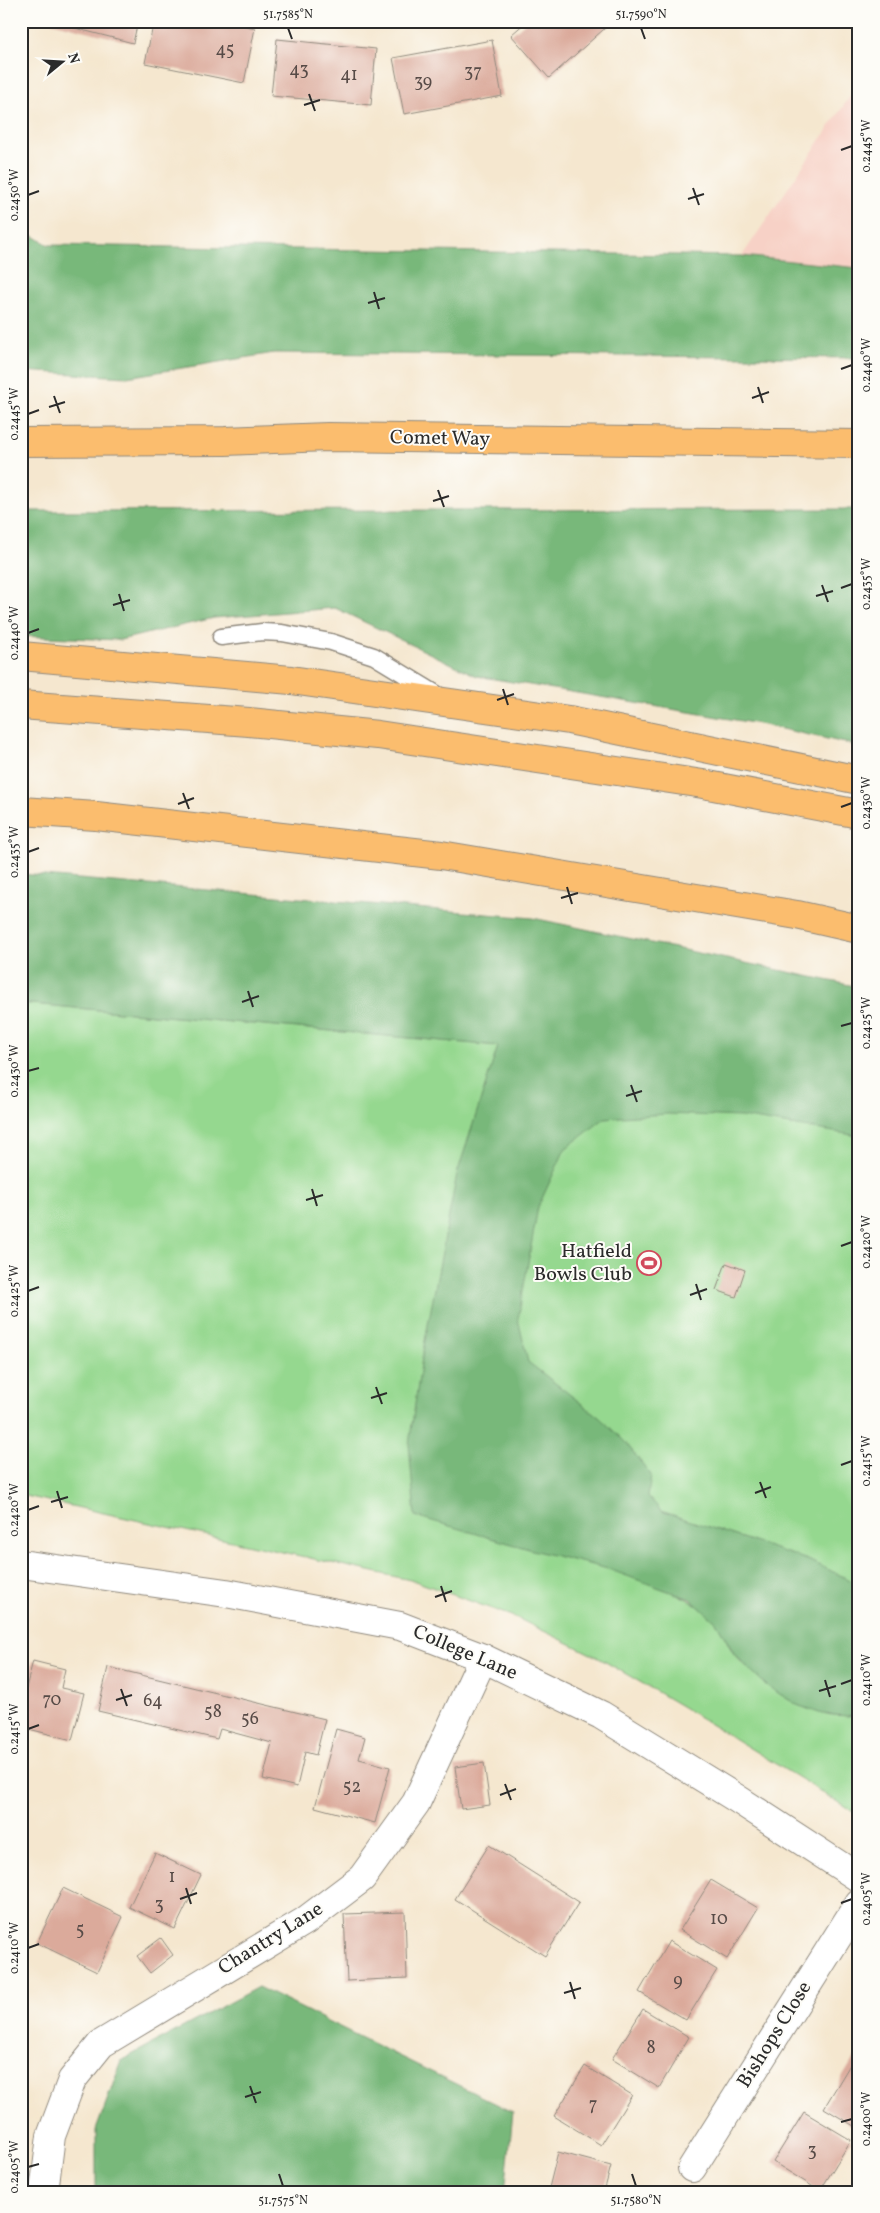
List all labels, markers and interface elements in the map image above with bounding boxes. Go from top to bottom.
text: 51.7585°N [263,7,313,23]
text: 51.7590°N [615,7,667,23]
north arrow [38,38,88,88]
house number: 45 [216,38,234,63]
text: N [62,51,84,66]
house number: 43 [289,58,309,83]
house number: 37 [464,60,482,85]
house number: 41 [340,63,358,88]
house number: 39 [414,70,432,95]
text: 0.2445°W [859,120,875,173]
text: 0.2450°W [7,169,23,221]
text: 0.2440°W [859,338,875,392]
text: 0.2445°W [7,388,23,441]
street label: Comet Way [390,424,490,454]
text: 0.2435°W [859,558,875,610]
text: 0.2440°W [7,606,23,660]
text: 0.2430°W [859,777,875,829]
text: 0.2435°W [7,826,23,878]
text: 0.2425°W [859,997,875,1049]
text: 0.2430°W [7,1045,23,1097]
text: 0.2420°W [859,1215,875,1269]
place label: Hatfield Bowls Club [534,1238,632,1289]
sports icon: Hatfield Bowls Club [636,1250,662,1276]
text: 0.2425°W [7,1265,23,1317]
text: 0.2415°W [859,1436,875,1486]
text: 0.2420°W [7,1483,23,1537]
street label: College Lane [408,1618,522,1688]
text: 0.2410°W [859,1654,875,1706]
house number: 70 [43,1688,62,1713]
house number: 64 [143,1689,163,1714]
house number: 58 [204,1700,222,1725]
text: 0.2415°W [7,1704,23,1754]
house number: 56 [241,1707,259,1732]
house number: 52 [343,1775,361,1800]
house number: 1 [169,1865,175,1890]
text: 0.2405°W [859,1872,875,1926]
house number: 3 [154,1893,164,1918]
street label: Chantry Lane [213,1896,329,1982]
house number: 10 [710,1907,728,1932]
house number: 5 [76,1918,84,1943]
text: 0.2410°W [7,1922,23,1974]
house number: 9 [673,1969,683,1994]
street label: Bishops Close [731,1976,819,2094]
house number: 8 [646,2036,656,2061]
text: 0.2400°W [859,2092,875,2146]
house number: 7 [589,2093,597,2118]
house number: 3 [807,2139,817,2164]
text: 0.2405°W [7,2140,23,2194]
text: 51.7575°N [258,2193,308,2209]
text: 51.7580°N [610,2193,662,2209]

